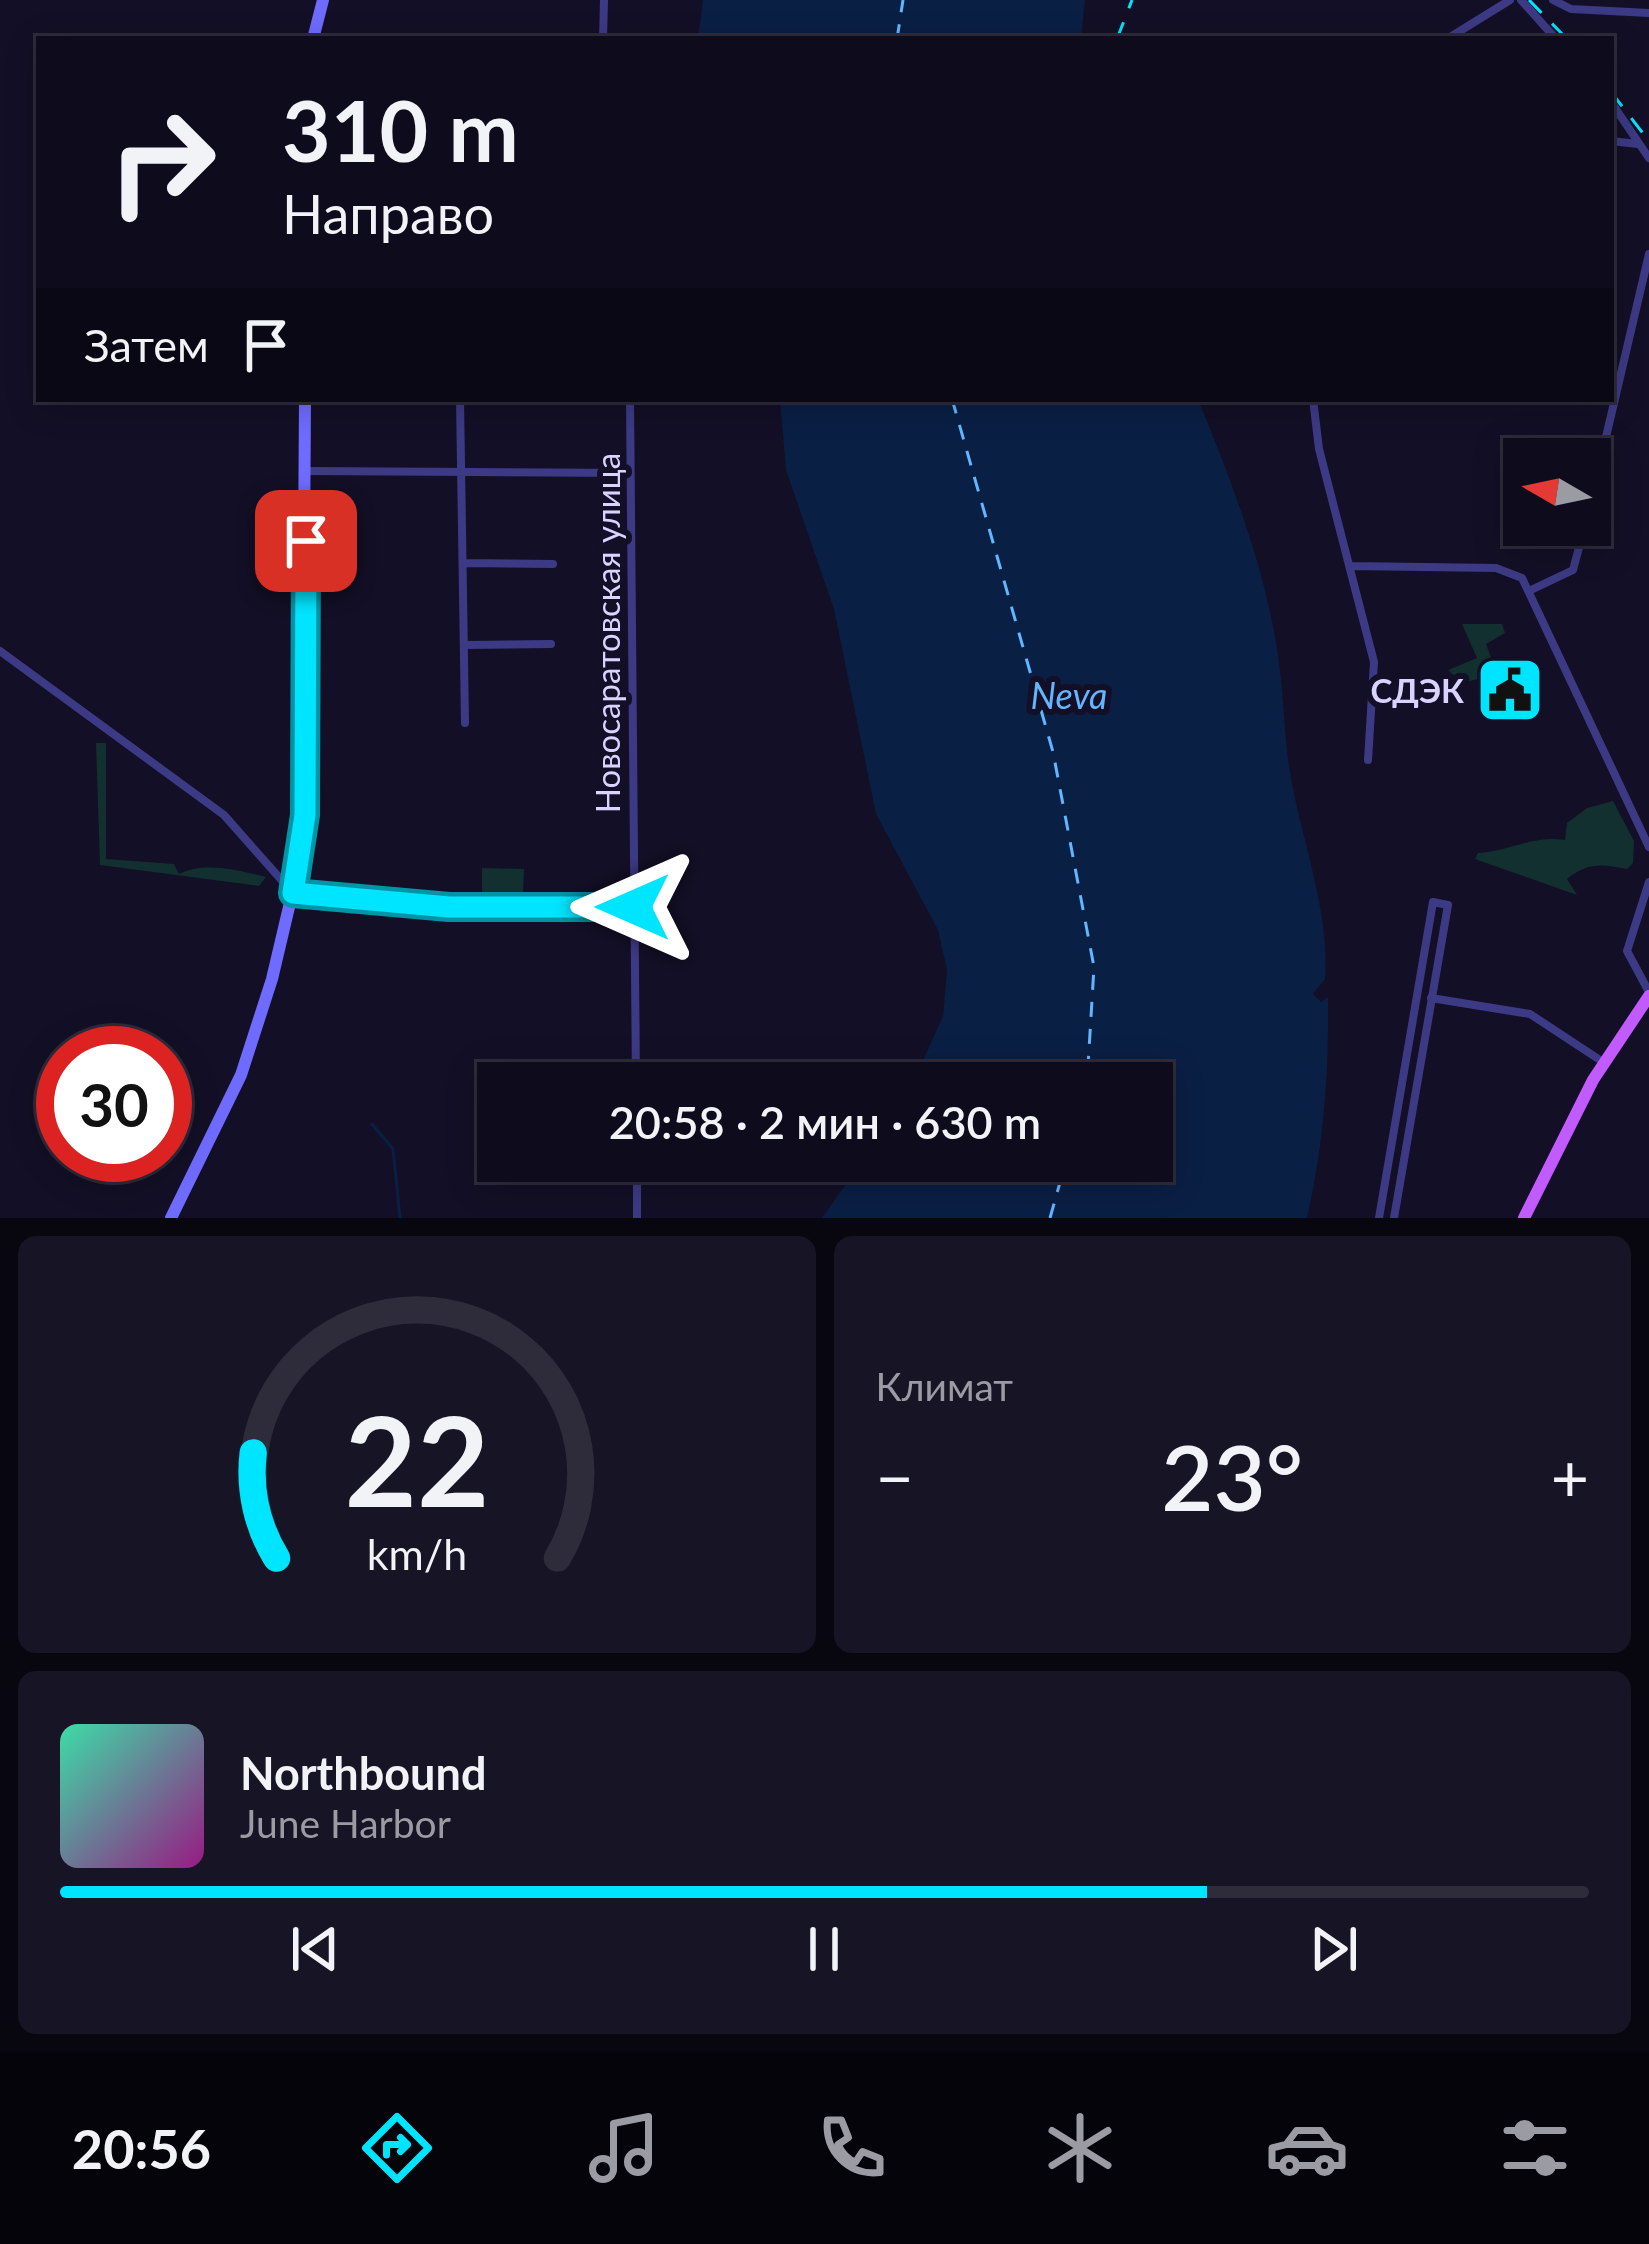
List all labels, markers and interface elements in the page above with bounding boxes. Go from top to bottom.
text: 310 m [282,79,519,180]
icon: right [84,84,240,240]
text: Направо [282,181,494,246]
icon: arrive [233,312,299,378]
text: Затем [84,318,209,372]
north arrow [1503,438,1611,546]
map controls [1503,438,1611,546]
street label: Новосаратовская улица [587,453,627,813]
pin [255,490,357,592]
icon: arrive [273,508,339,574]
public building icon: СДЭК [1475,655,1545,725]
place label: СДЭК [1370,670,1464,710]
water label: Neva [1031,673,1107,717]
position arrow [570,844,696,970]
speed limit sign: 30 [36,1026,192,1182]
text: 20:58 · 2 мин · 630 m [609,1095,1041,1149]
text: Климат [876,1363,1013,1409]
text: 22 [344,1384,489,1534]
text: 23° [1161,1422,1303,1530]
text: − [876,1437,914,1516]
text: + [1551,1437,1589,1516]
text: km/h [367,1527,467,1578]
text: Northbound [240,1746,486,1800]
text: June Harbor [240,1800,451,1846]
icon: previous [282,1916,348,1982]
icon: pause [791,1916,857,1982]
icon: next [1301,1916,1367,1982]
icon: directions [355,2106,439,2190]
icon: music [582,2106,666,2190]
icon: phone [810,2106,894,2190]
icon: climate [1038,2106,1122,2190]
icon: car [1265,2106,1349,2190]
icon: filters [1493,2106,1577,2190]
text: 20:56 [72,2116,211,2181]

